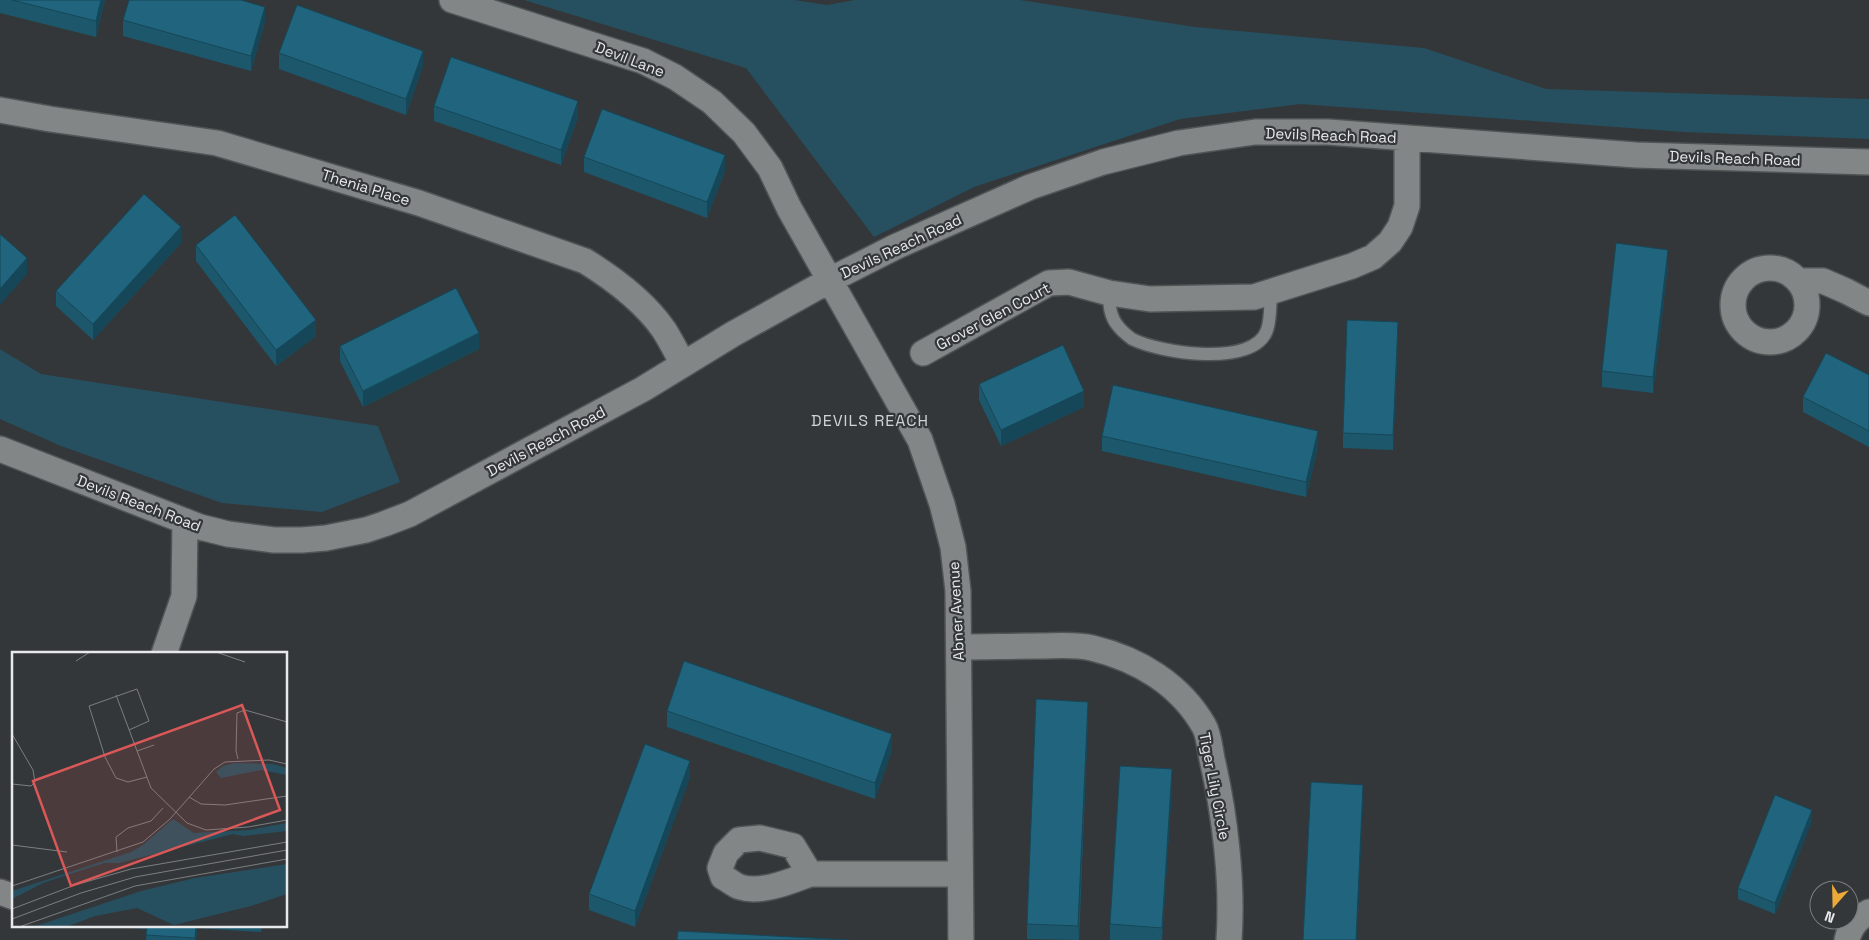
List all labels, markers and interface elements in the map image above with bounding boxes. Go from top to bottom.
street label: Devil Lane [593,37,667,81]
street label: Devils Reach Road [1265,123,1397,147]
street label: Devils Reach Road [1669,146,1801,170]
street label: Thenia Place [320,165,412,209]
street label: Devils Reach Road [837,210,965,282]
street label: Grover Glen Court [933,278,1053,354]
street label: Devils Reach Road [484,402,608,480]
district label: DEVILS REACH [811,410,929,431]
street label: Devils Reach Road [74,471,204,535]
street label: Abner Avenue [944,561,968,661]
inset map [12,652,288,928]
street label: Tiger Lily Circle [1195,731,1235,842]
north arrow [1809,880,1859,930]
text: N [1822,907,1837,927]

